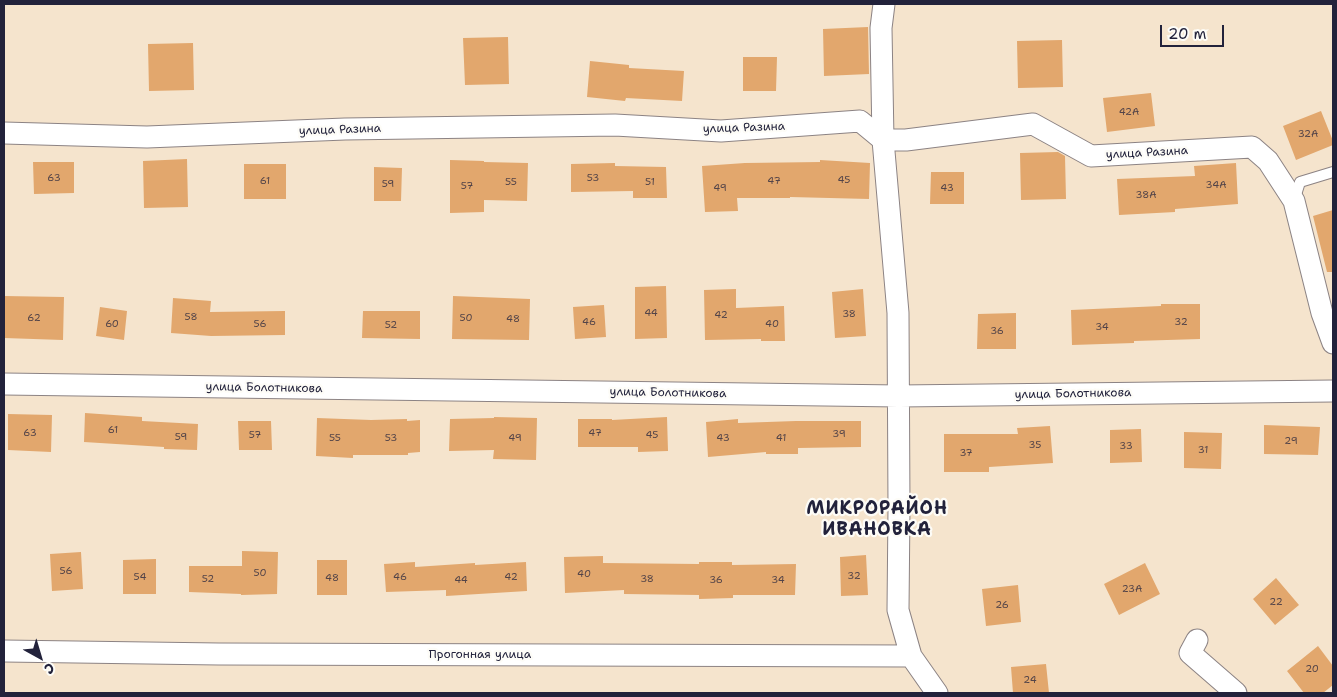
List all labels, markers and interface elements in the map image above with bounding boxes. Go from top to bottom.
scale bar [1162,15,1226,47]
text: 20 m [1168,24,1207,44]
house number: 42А [1119,106,1139,118]
street label: улица Разина [703,119,785,137]
street label: улица Разина [299,121,381,139]
house number: 32А [1298,128,1318,140]
street label: улица Разина [1105,144,1189,162]
house number: 63 [47,172,61,184]
house number: 53 [587,172,599,184]
house number: 45 [838,174,850,186]
house number: 61 [260,175,270,187]
house number: 47 [767,175,781,187]
house number: 55 [505,176,517,188]
house number: 51 [645,176,655,188]
house number: 59 [382,178,394,190]
house number: 34А [1206,179,1226,191]
house number: 57 [461,180,473,192]
house number: 49 [713,182,727,194]
house number: 43 [940,182,954,194]
house number: 38А [1136,189,1156,201]
house number: 44 [644,307,658,319]
house number: 38 [842,308,856,320]
house number: 42 [714,309,728,321]
house number: 58 [185,311,197,323]
house number: 62 [27,312,41,324]
house number: 50 [459,312,473,324]
house number: 48 [506,313,520,325]
house number: 46 [582,316,596,328]
house number: 32 [1174,316,1188,328]
house number: 60 [105,318,119,330]
house number: 56 [254,318,266,330]
house number: 40 [765,318,779,330]
house number: 52 [385,319,397,331]
house number: 34 [1095,321,1109,333]
house number: 36 [990,325,1004,337]
street label: улица Болотникова [205,380,323,396]
street label: улица Болотникова [609,385,727,401]
street label: улица Болотникова [1014,386,1132,402]
house number: 61 [108,424,118,436]
house number: 63 [23,427,37,439]
house number: 47 [588,427,602,439]
house number: 39 [832,428,846,440]
house number: 57 [249,429,261,441]
house number: 45 [646,429,658,441]
house number: 59 [175,431,187,443]
house number: 55 [329,432,341,444]
house number: 53 [385,432,397,444]
house number: 49 [508,432,522,444]
house number: 43 [716,432,730,444]
house number: 41 [776,432,786,444]
house number: 29 [1284,435,1298,447]
house number: 35 [1029,439,1041,451]
house number: 33 [1119,440,1133,452]
house number: 31 [1198,444,1208,456]
house number: 37 [959,447,973,459]
district label: МИКРОРАЙОН ИВАНОВКА [805,498,949,540]
house number: 56 [60,565,72,577]
house number: 50 [253,567,267,579]
house number: 40 [577,568,591,580]
house number: 32 [847,570,861,582]
house number: 54 [134,571,146,583]
house number: 46 [393,571,407,583]
house number: 42 [504,571,518,583]
house number: 48 [325,572,339,584]
house number: 52 [202,573,214,585]
house number: 38 [640,573,654,585]
house number: 44 [454,574,468,586]
house number: 36 [709,574,723,586]
house number: 34 [771,574,785,586]
house number: 23А [1122,583,1142,595]
house number: 22 [1269,596,1283,608]
house number: 26 [995,599,1009,611]
north arrow [15,632,65,682]
street label: Прогонная улица [429,648,531,662]
text: С [40,659,58,678]
house number: 20 [1305,663,1319,675]
house number: 24 [1023,674,1037,686]

